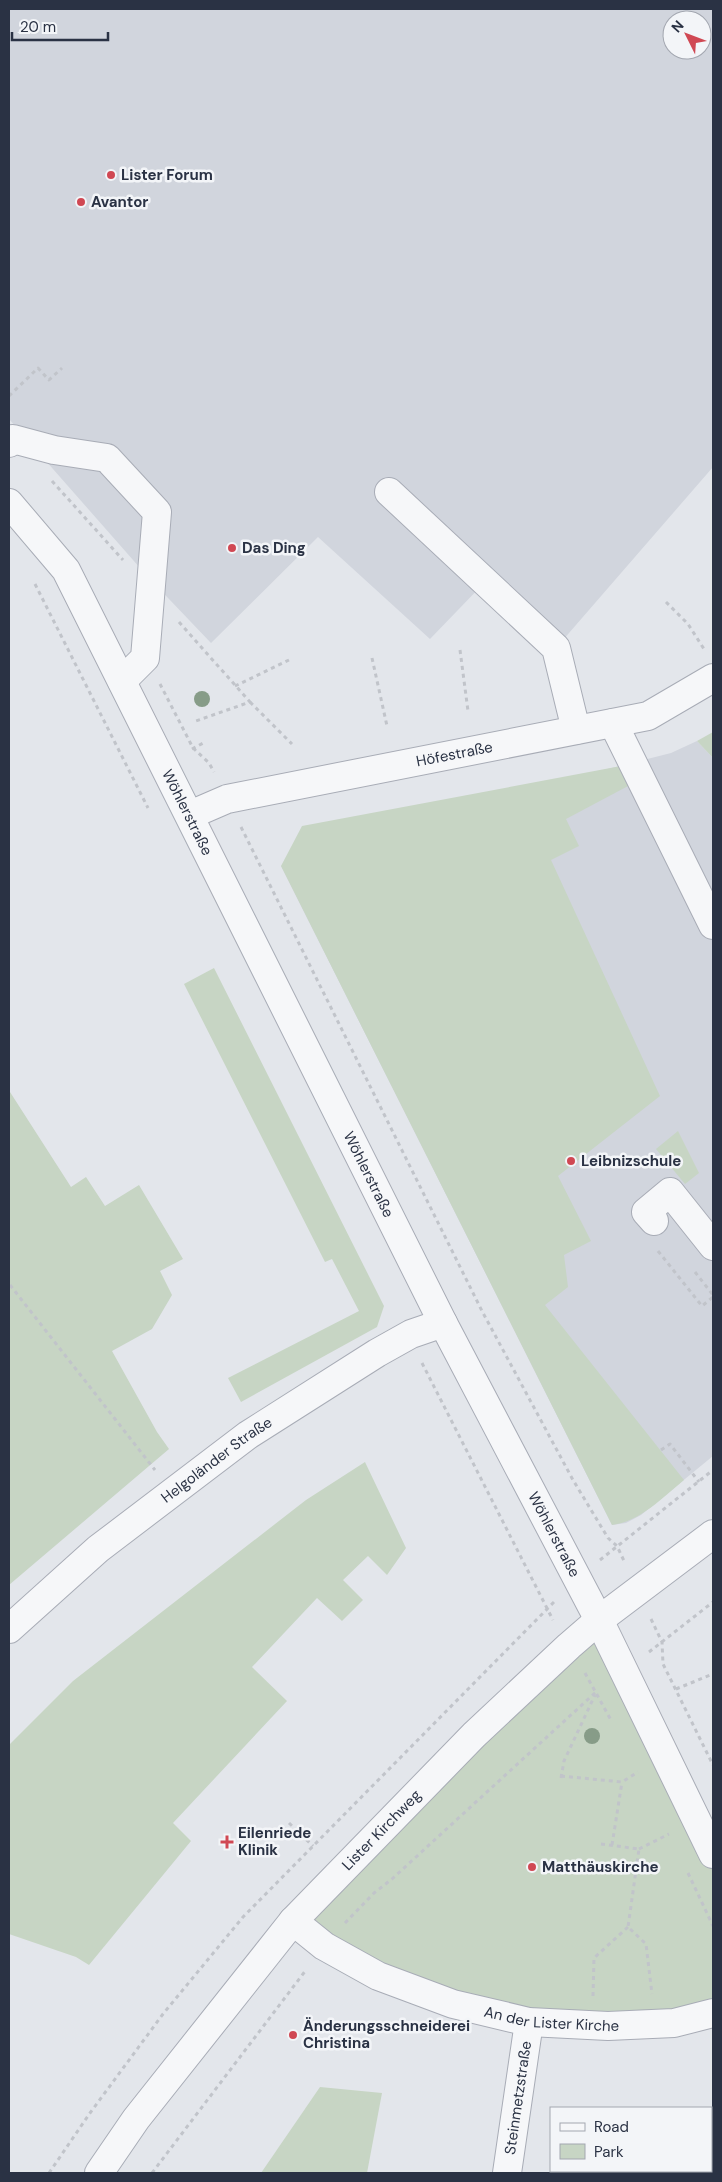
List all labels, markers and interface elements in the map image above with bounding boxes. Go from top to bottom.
scale bar [12,10,109,42]
north arrow [662,10,712,60]
text: N [667,16,687,36]
text: 20 m [20,17,56,37]
place label: Lister Forum [121,165,213,185]
marker: Lister Forum [105,169,117,181]
place label: Avantor [91,192,148,212]
marker: Avantor [75,196,87,208]
place label: Das Ding [242,538,306,558]
marker: Das Ding [226,542,238,554]
street label: Höfestraße [414,737,494,771]
street label: Wöhlerstraße [157,766,217,859]
street label: Wöhlerstraße [339,1128,399,1221]
place label: Leibnizschule [581,1151,681,1171]
marker: Leibnizschule [565,1155,577,1167]
street label: Helgoländer Straße [157,1412,276,1508]
street label: Wöhlerstraße [523,1488,585,1581]
street label: Lister Kirchweg [338,1785,425,1875]
place label: Eilenriede Klinik [238,1823,311,1860]
marker: Eilenriede Klinik [220,1835,234,1849]
place label: Matthäuskirche [542,1857,658,1877]
marker: Matthäuskirche [526,1861,538,1873]
street label: An der Lister Kirche [482,2002,620,2036]
place label: Änderungsschneiderei Christina [303,2016,470,2053]
marker: Änderungsschneiderei Christina [287,2029,299,2041]
street label: Steinmetzstraße [500,2040,536,2156]
legend [550,2107,712,2172]
text: Road [594,2117,629,2137]
text: Park [594,2142,624,2162]

